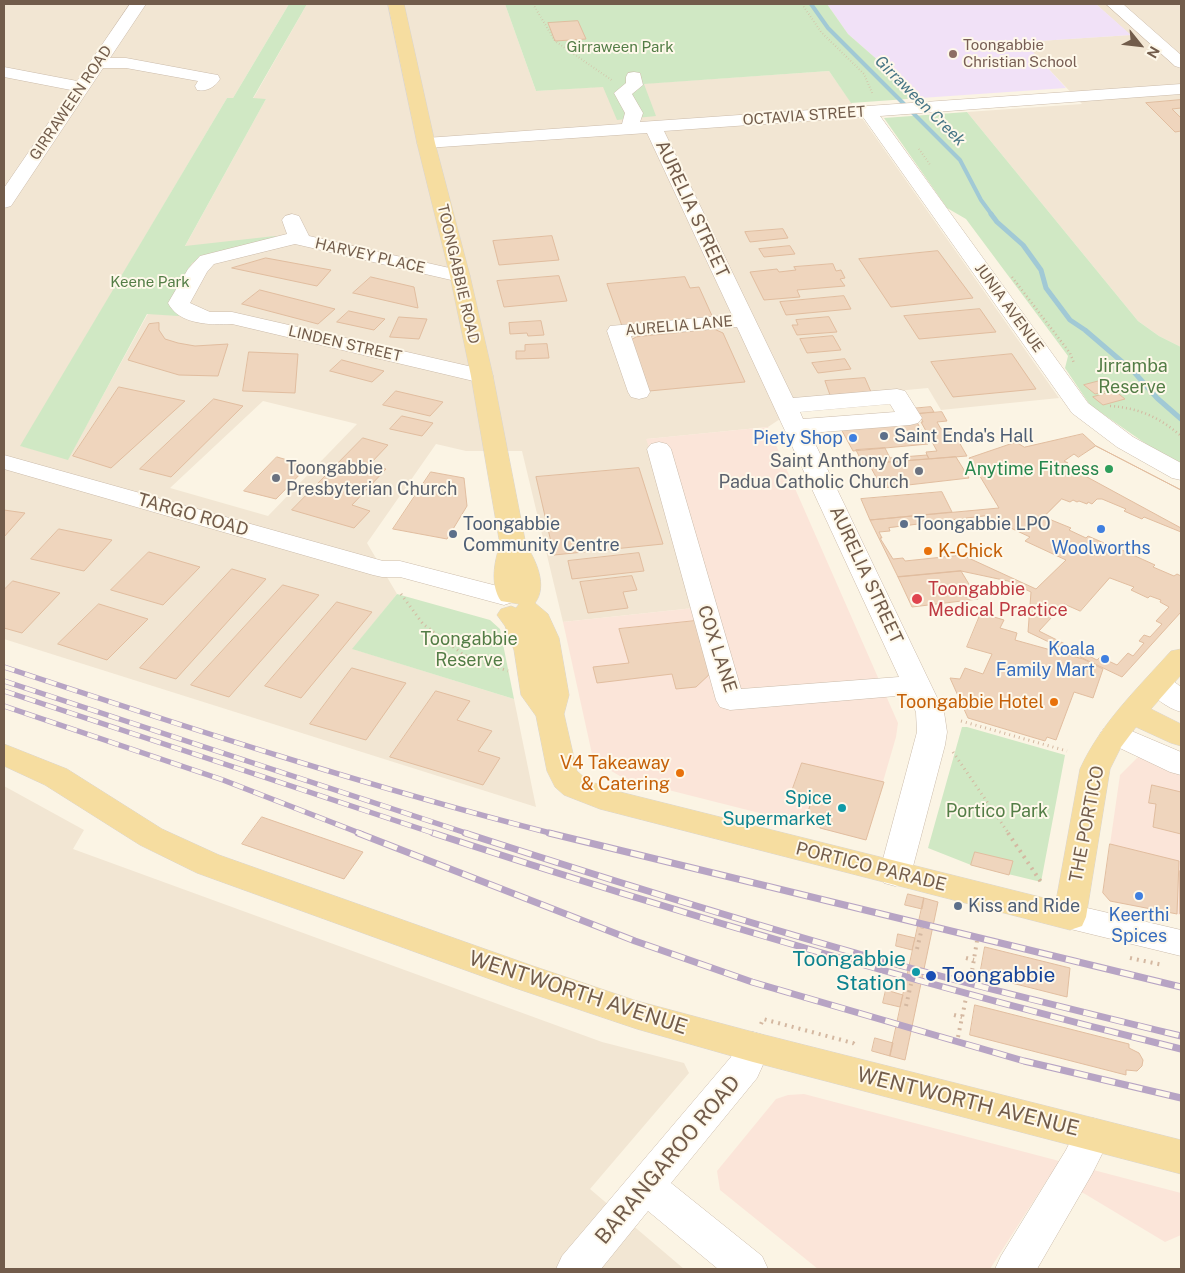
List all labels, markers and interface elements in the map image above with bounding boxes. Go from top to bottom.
north arrow [1115,20,1165,70]
place label: Toongabbie Christian School [963,36,1077,71]
park label: Girraween Park [566,38,674,56]
street label: GIRRAWEEN ROAD [26,42,116,164]
text: N [1143,44,1163,61]
marker: Toongabbie Christian School [947,48,959,60]
water label: Girraween Creek [871,52,969,150]
street label: OCTAVIA STREET [742,103,866,129]
street label: AURELIA STREET [651,137,733,281]
street label: TOONGABBIE ROAD [433,202,483,346]
street label: HARVEY PLACE [313,235,427,277]
street label: JUNIA AVENUE [971,260,1047,356]
park label: Keene Park [110,273,190,291]
street label: AURELIA LANE [625,312,733,340]
street label: LINDEN STREET [287,322,403,366]
park label: Jirramba Reserve [1096,355,1168,398]
place label: Saint Enda's Hall [894,425,1034,447]
place label: Piety Shop [753,427,843,449]
marker: Saint Enda's Hall [878,430,890,442]
marker: Piety Shop [847,432,859,444]
place label: Saint Anthony of Padua Catholic Church [719,450,909,492]
place label: Toongabbie Presbyterian Church [286,457,457,499]
place label: Anytime Fitness [964,458,1099,480]
marker: Anytime Fitness [1103,463,1115,475]
marker: Saint Anthony of Padua Catholic Church [913,465,925,477]
marker: Toongabbie Presbyterian Church [270,472,282,484]
street label: TARGO ROAD [135,489,251,541]
street label: AURELIA STREET [825,503,907,647]
place label: Toongabbie Community Centre [463,513,620,556]
place label: Toongabbie LPO [914,513,1051,535]
marker: Toongabbie LPO [898,518,910,530]
marker: Woolworths [1095,523,1107,535]
marker: Toongabbie Community Centre [447,528,459,540]
place label: Woolworths [1051,537,1151,559]
place label: K-Chick [938,540,1003,562]
marker: K-Chick [922,545,934,557]
place label: Toongabbie Medical Practice [928,578,1068,620]
marker: Toongabbie Medical Practice [910,592,924,606]
street label: COX LANE [693,603,741,695]
park label: Toongabbie Reserve [420,628,518,670]
place label: Koala Family Mart [996,638,1095,681]
marker: Koala Family Mart [1099,653,1111,665]
place label: Toongabbie Hotel [897,691,1044,713]
marker: Toongabbie Hotel [1048,696,1060,708]
place label: V4 Takeaway & Catering [560,752,670,794]
street label: THE PORTICO [1065,764,1109,884]
marker: V4 Takeaway & Catering [674,767,686,779]
place label: Spice Supermarket [722,787,832,830]
park label: Portico Park [946,800,1048,822]
marker: Spice Supermarket [836,802,848,814]
street label: PORTICO PARADE [794,838,948,896]
marker: Keerthi Spices [1133,890,1145,902]
place label: Kiss and Ride [968,895,1080,917]
marker: Kiss and Ride [952,900,964,912]
place label: Keerthi Spices [1109,904,1169,946]
street label: WENTWORTH AVENUE [466,946,690,1040]
place label: Toongabbie Station [793,947,906,997]
place label: Toongabbie [942,963,1055,989]
marker: Toongabbie Station [910,966,922,978]
marker: Toongabbie [924,969,938,983]
street label: WENTWORTH AVENUE [854,1062,1082,1142]
street label: BARANGAROO ROAD [590,1071,746,1249]

